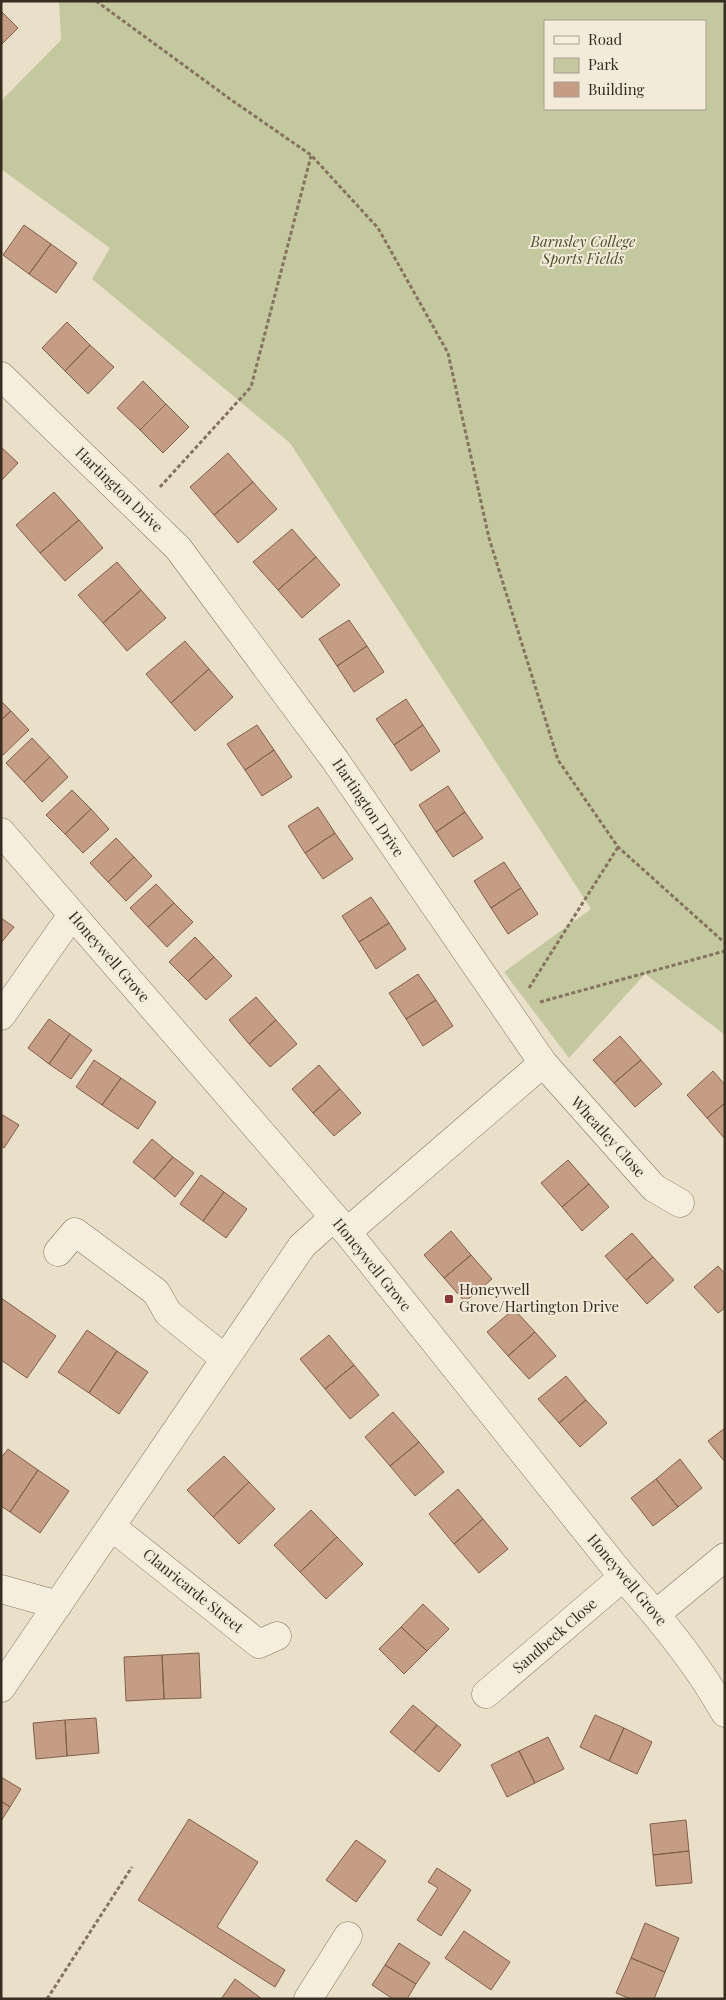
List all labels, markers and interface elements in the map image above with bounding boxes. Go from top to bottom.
legend [544,20,706,110]
text: Road [588,29,622,49]
text: Park [588,54,620,74]
text: Building [588,79,645,99]
park label: Barnsley College Sports Fields [529,231,636,268]
street label: Hartington Drive [71,442,168,536]
street label: Hartington Drive [328,754,409,861]
street label: Honeywell Grove [65,907,155,1006]
street label: Wheatley Close [566,1091,650,1181]
street label: Honeywell Grove [329,1214,417,1315]
place label: Honeywell Grove/Hartington Drive [459,1279,619,1316]
marker: Honeywell Grove/Hartington Drive [443,1293,455,1305]
street label: Honeywell Grove [583,1529,672,1630]
street label: Clanricarde Street [139,1544,248,1637]
street label: Sandbeck Close [508,1593,601,1677]

